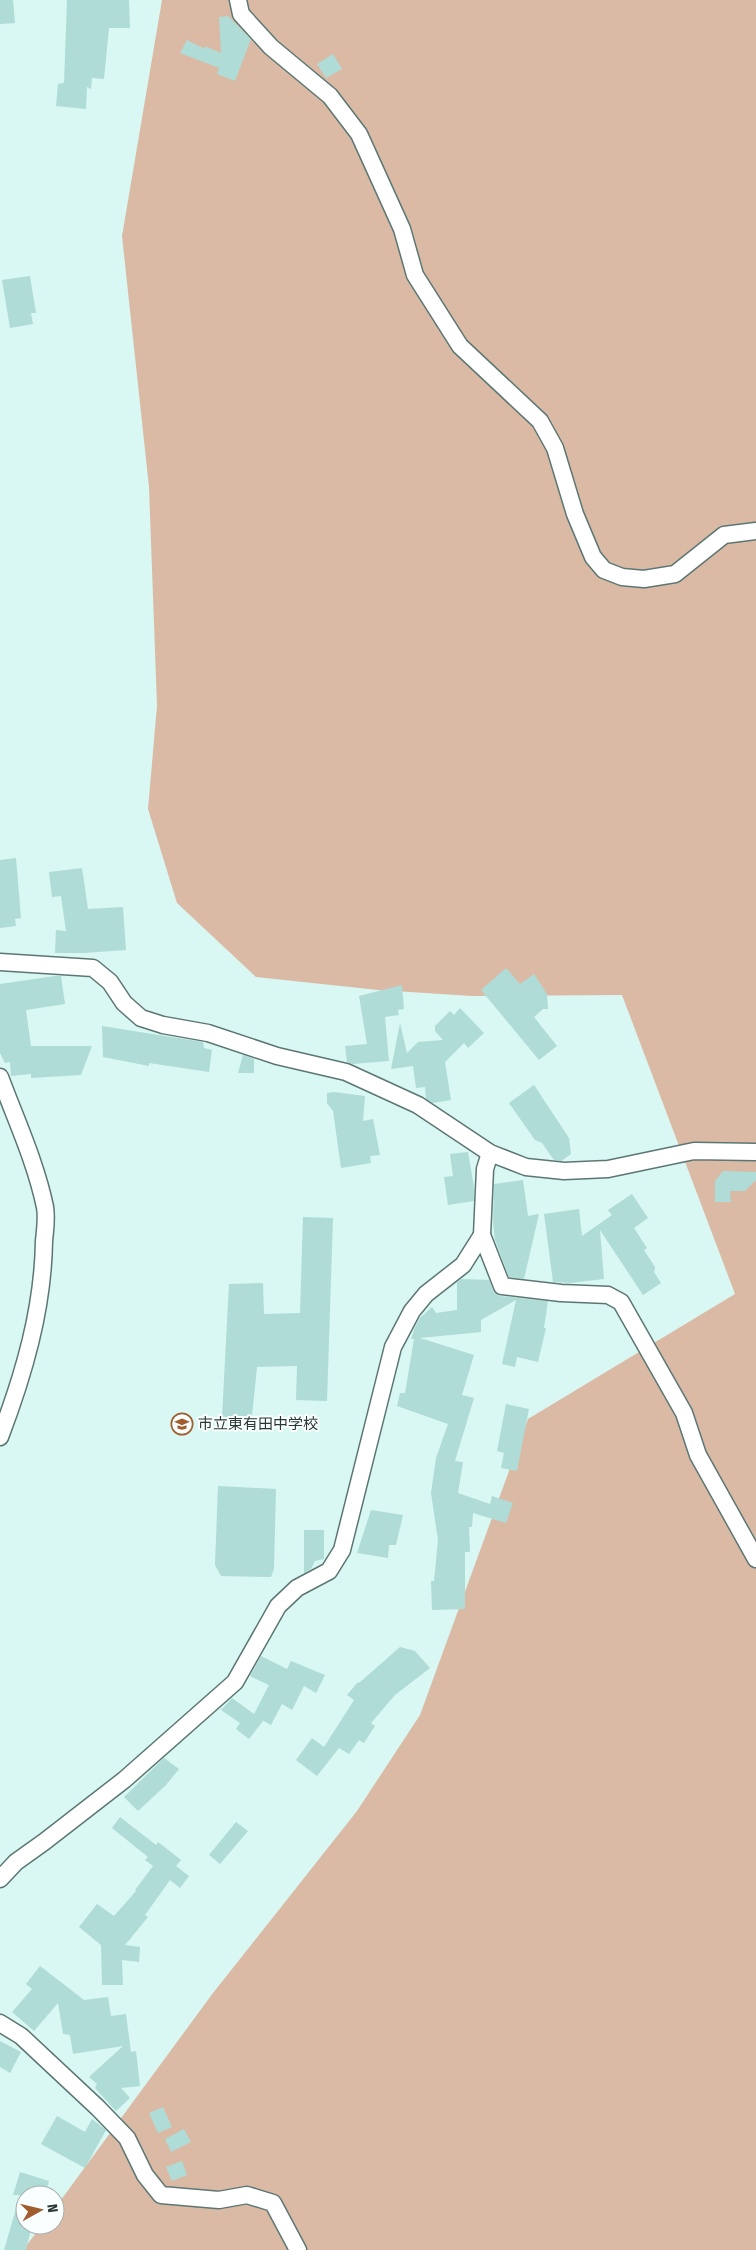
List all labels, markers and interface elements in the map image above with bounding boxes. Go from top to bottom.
school or university icon: 市立東有田中学校 [170,1412,194,1436]
place label: 市立東有田中学校 [198,1415,318,1433]
north arrow [15,2185,65,2235]
text: N [43,2203,61,2214]

